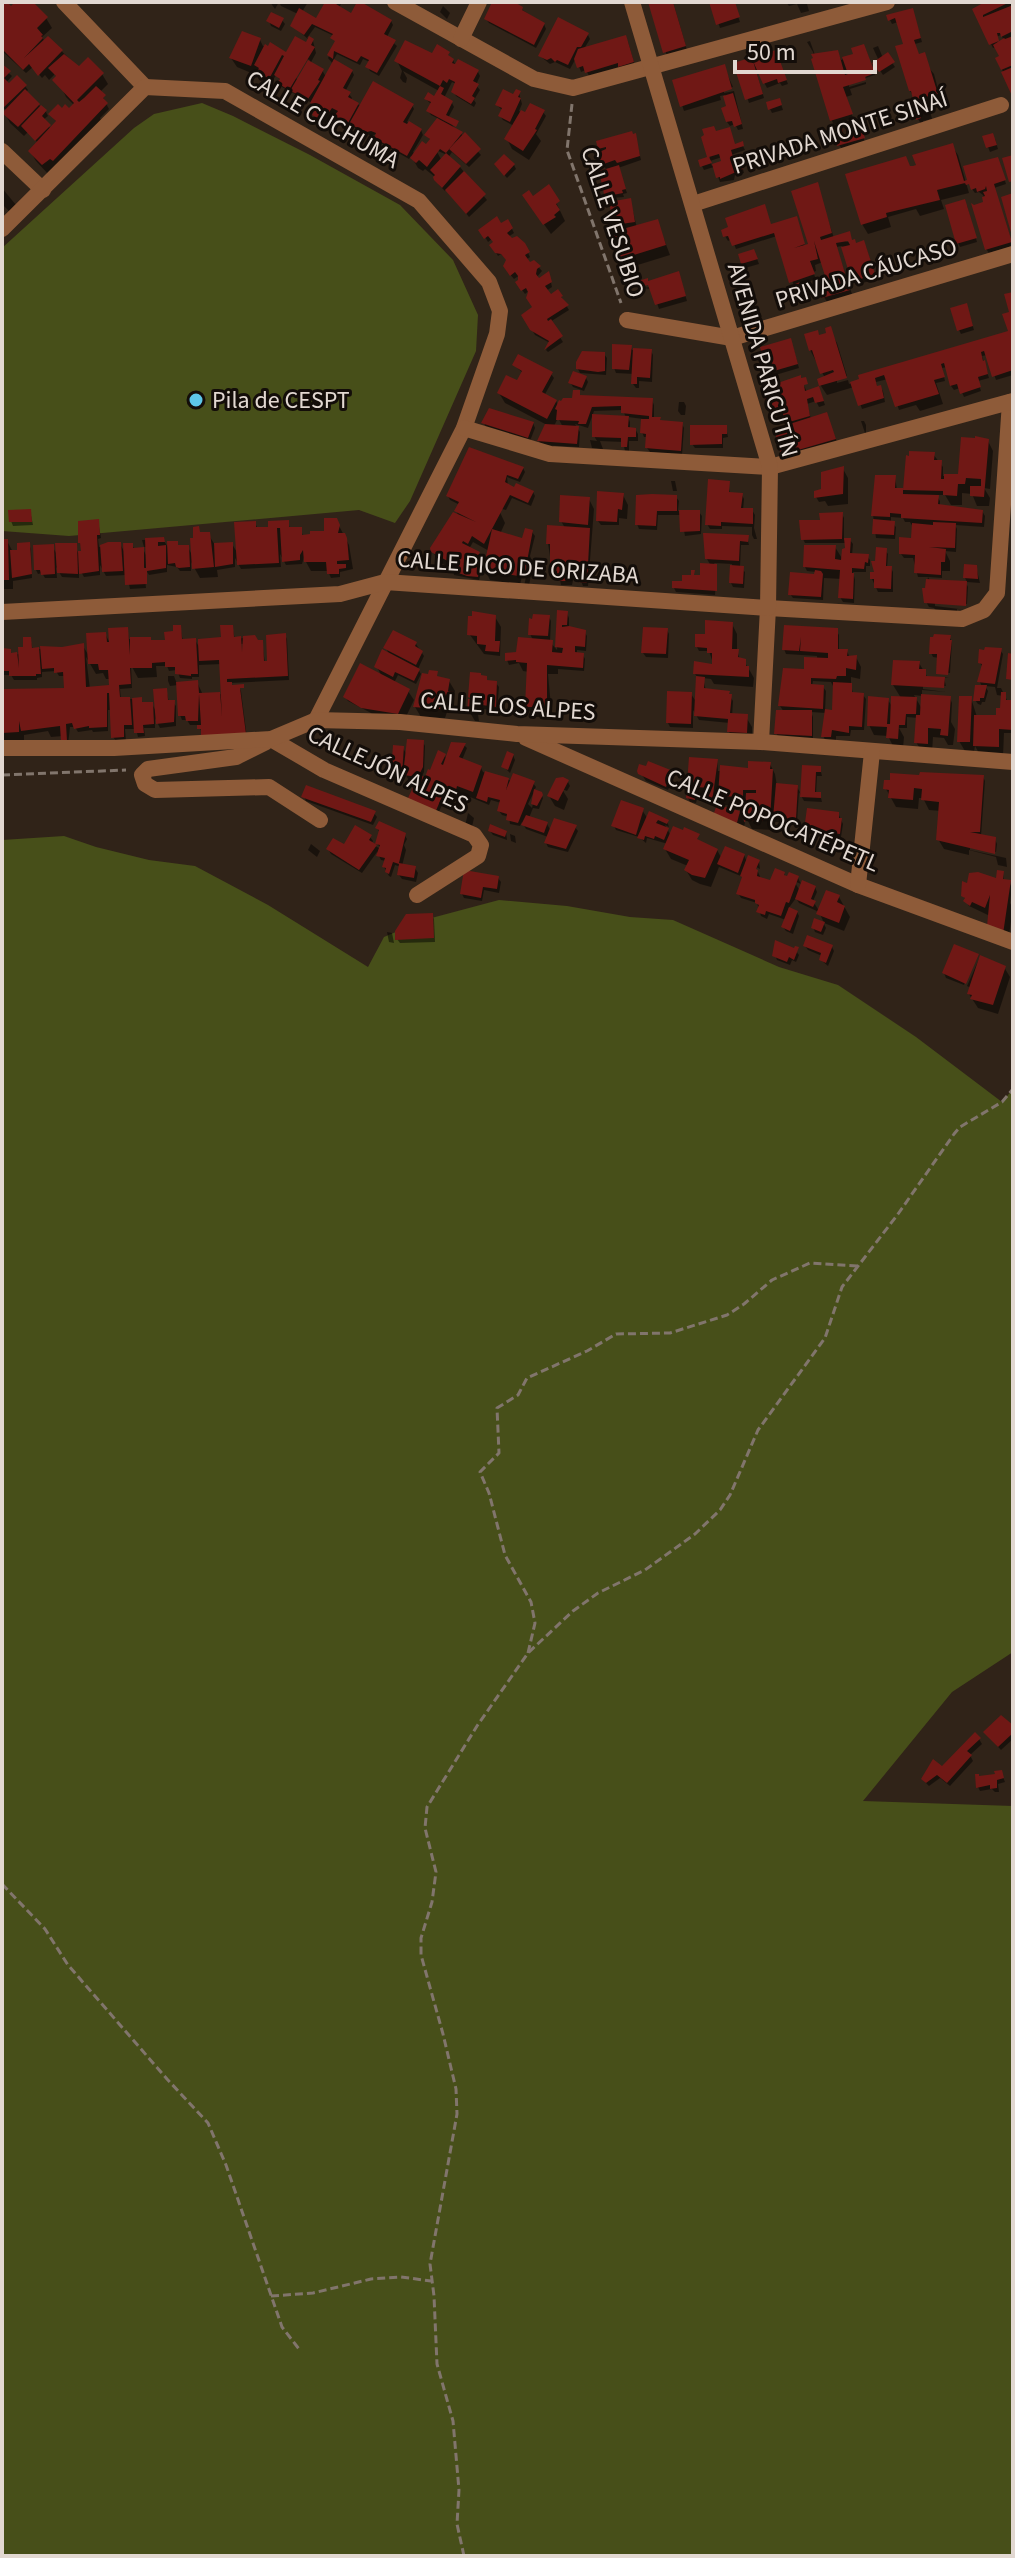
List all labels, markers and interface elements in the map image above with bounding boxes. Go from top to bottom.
scale bar [735,24,875,74]
text: 50 m [747,35,796,70]
street label: CALLE CUCHUMA [240,61,406,178]
street label: PRIVADA MONTE SINAÍ [728,81,954,184]
street label: CALLE VESUBIO [572,142,653,302]
street label: PRIVADA CÁUCASO [771,229,961,318]
street label: AVENIDA PARICUTÍN [718,259,807,462]
place label: Pila de CESPT [212,383,350,418]
marker: Pila de CESPT [187,391,205,409]
street label: CALLE PICO DE ORIZABA [396,542,640,593]
street label: CALLE LOS ALPES [419,683,597,730]
street label: CALLEJÓN ALPES [301,717,474,822]
street label: CALLE POPOCATÉPETL [661,760,885,881]

